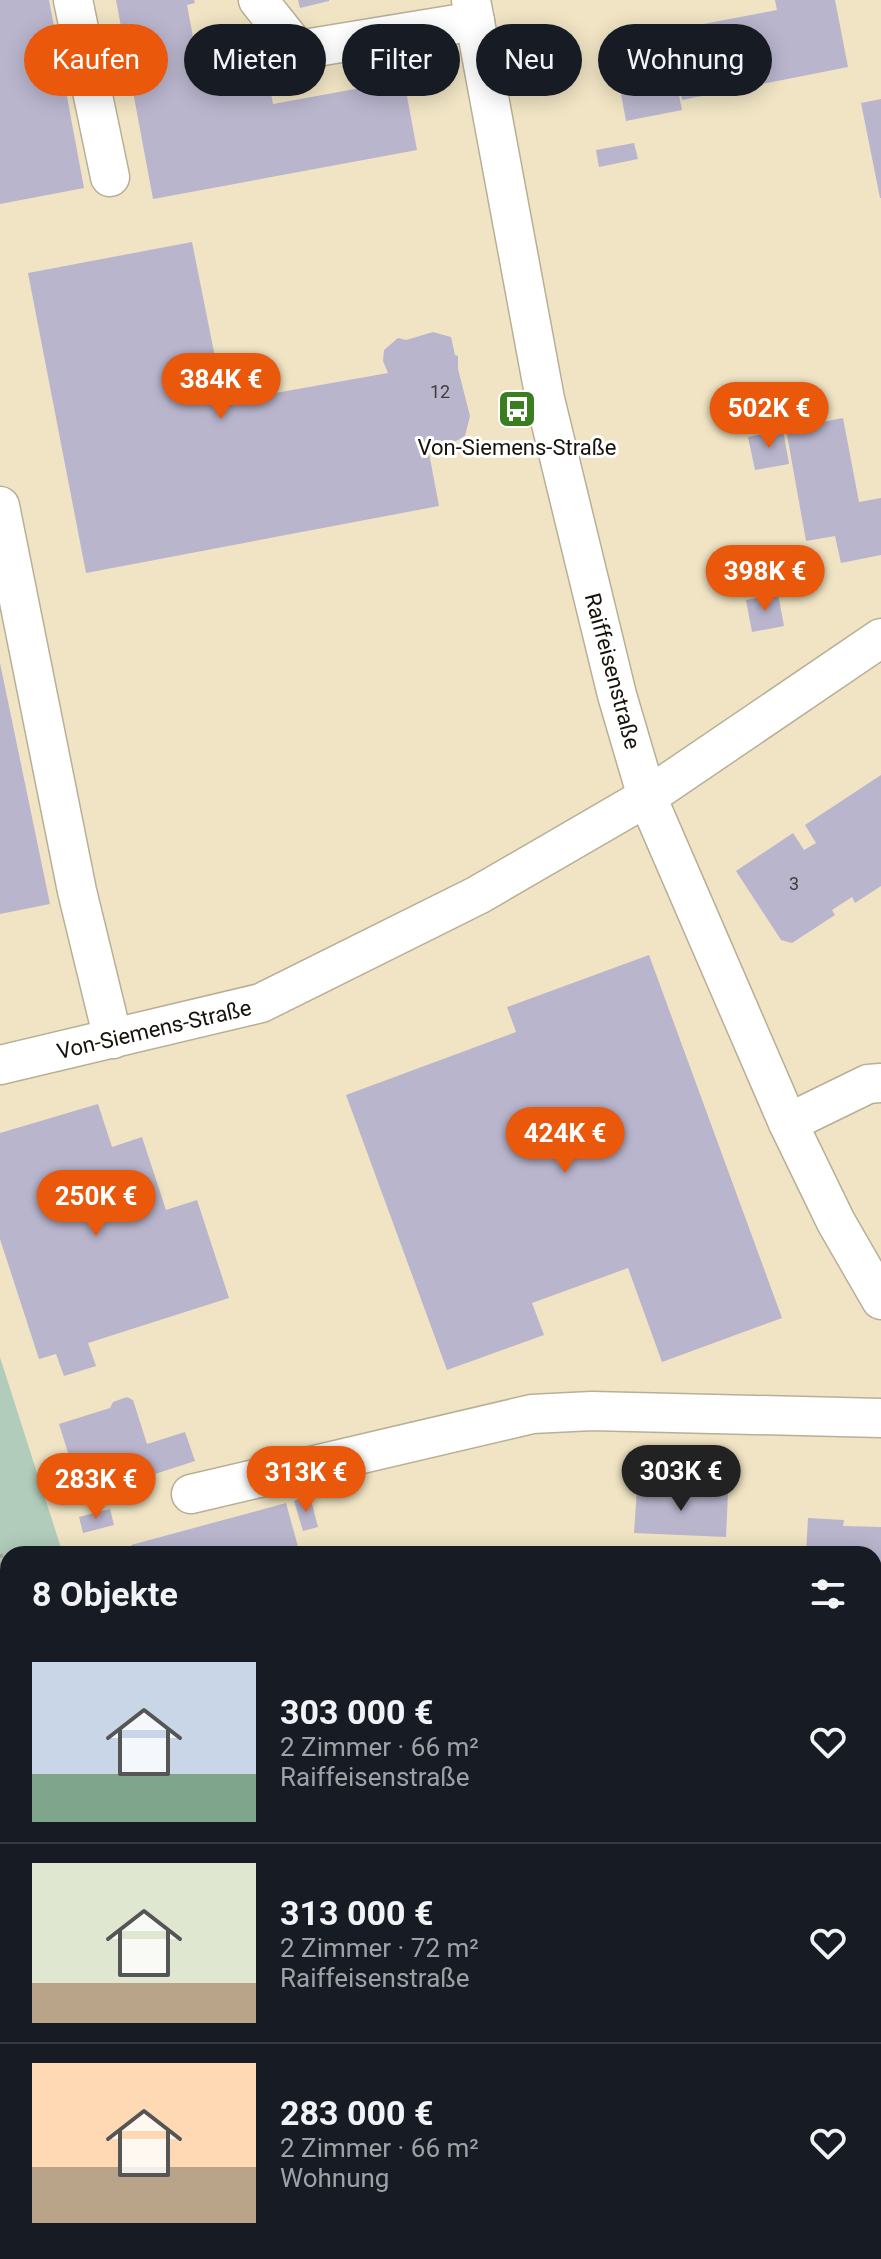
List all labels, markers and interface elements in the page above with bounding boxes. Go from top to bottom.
chip: Kaufen [24,24,168,96]
chip: Mieten [184,24,326,96]
chip: Filter [342,24,460,96]
chip: Neu [476,24,582,96]
chip: Wohnung [598,24,772,96]
pin: 384K € [156,353,286,421]
text: 384K € [180,364,262,394]
house number: 12 [430,381,450,402]
pin: 502K € [704,382,834,450]
bus stop icon: Von-Siemens-Straße [496,388,538,430]
text: 502K € [728,393,810,423]
place label: Von-Siemens-Straße [418,435,616,460]
pin: 398K € [700,545,830,613]
text: 398K € [724,556,806,586]
street label: Raiffeisenstraße [580,590,645,752]
house number: 3 [789,873,799,894]
street label: Von-Siemens-Straße [54,995,254,1064]
pin: 424K € [500,1107,630,1175]
text: 424K € [524,1118,606,1148]
pin: 250K € [31,1170,161,1238]
text: 250K € [55,1181,137,1211]
pin: 303K € [616,1445,746,1513]
pin: 313K € [241,1446,371,1514]
pin: 283K € [31,1453,161,1521]
text: 303K € [640,1456,722,1486]
text: 313K € [265,1457,347,1487]
text: 283K € [55,1464,137,1494]
icon: filters [806,1572,850,1616]
text: 8 Objekte [32,1574,178,1614]
text: 303 000 € [280,1692,433,1732]
icon: home [96,1694,192,1790]
icon: heart [806,1720,850,1764]
text: 2 Zimmer · 66 m² [280,1732,479,1762]
text: Raiffeisenstraße [280,1762,470,1792]
text: 313 000 € [280,1893,433,1933]
icon: home [96,1895,192,1991]
icon: heart [806,1921,850,1965]
text: 2 Zimmer · 72 m² [280,1933,479,1963]
text: Raiffeisenstraße [280,1963,470,1993]
text: 283 000 € [280,2093,433,2133]
icon: home [96,2095,192,2191]
icon: heart [806,2121,850,2165]
text: 2 Zimmer · 66 m² [280,2133,479,2163]
text: Wohnung [280,2163,389,2193]

